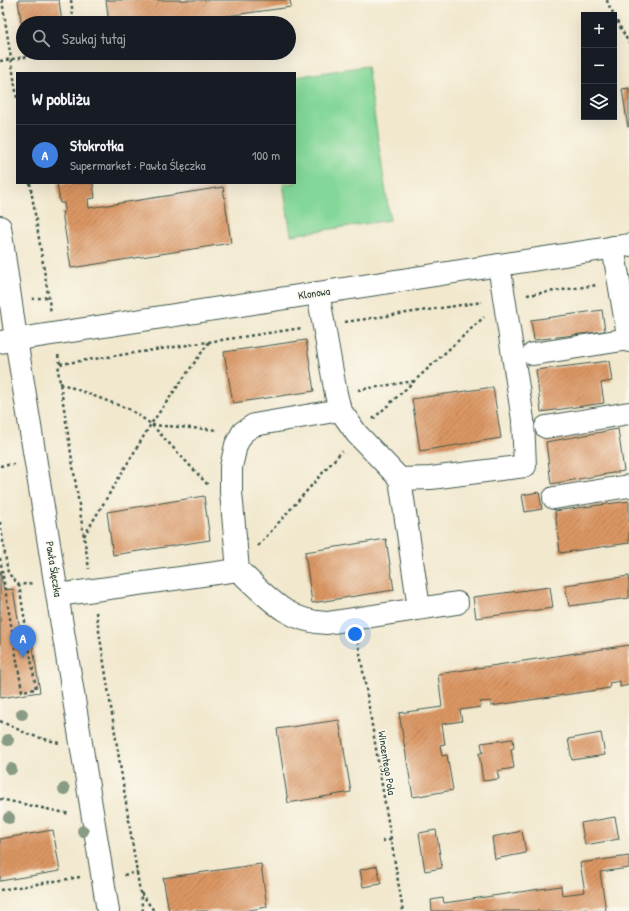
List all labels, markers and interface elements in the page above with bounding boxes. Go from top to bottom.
map controls [581,12,617,120]
button: + [581,12,617,48]
search box [16,16,296,60]
icon: search [30,27,52,49]
text: Szukaj tutaj [62,28,126,49]
button: − [581,48,617,84]
button: layers [581,84,617,120]
text: W pobliżu [32,87,90,110]
text: Stokrotka [70,135,123,156]
text: A [42,146,48,164]
text: 100 m [252,146,280,164]
text: Supermarket · Pawła Ślęczka [70,156,206,174]
street label: Klonowa [297,283,332,302]
street label: Pawła Ślęczka [43,540,65,598]
your location [345,624,365,644]
pin: A [10,625,36,658]
street label: Wincentego Pola [375,730,399,797]

